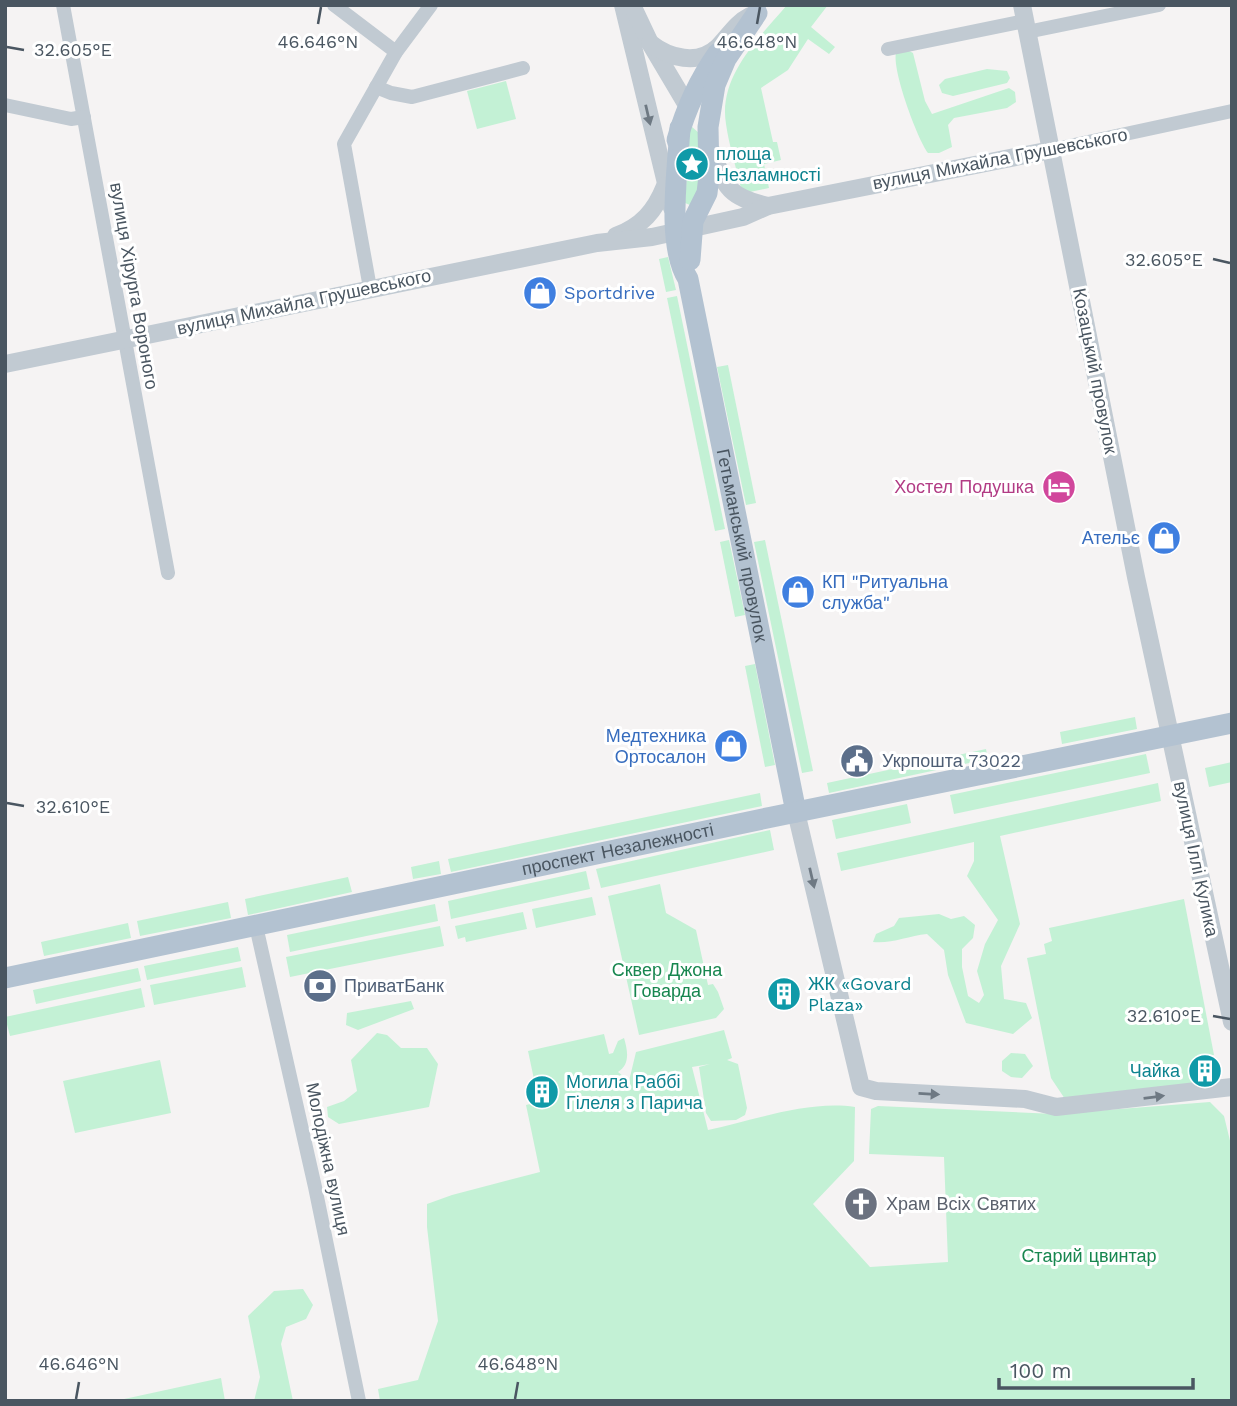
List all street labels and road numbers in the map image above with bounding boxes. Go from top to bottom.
street label: вулиця Михайла Грушевського [871,123,1129,194]
street label: вулиця Хірурга Вороного [106,181,163,391]
street label: вулиця Михайла Грушевського [175,264,433,339]
street label: Козацький провулок [1069,286,1122,456]
street label: Гетьманський провулок [713,447,772,644]
street label: вулиця Іллі Кулика [1170,779,1223,940]
street label: проспект Незалежності [520,819,715,879]
street label: Молодіжна вулиця [302,1080,355,1237]

